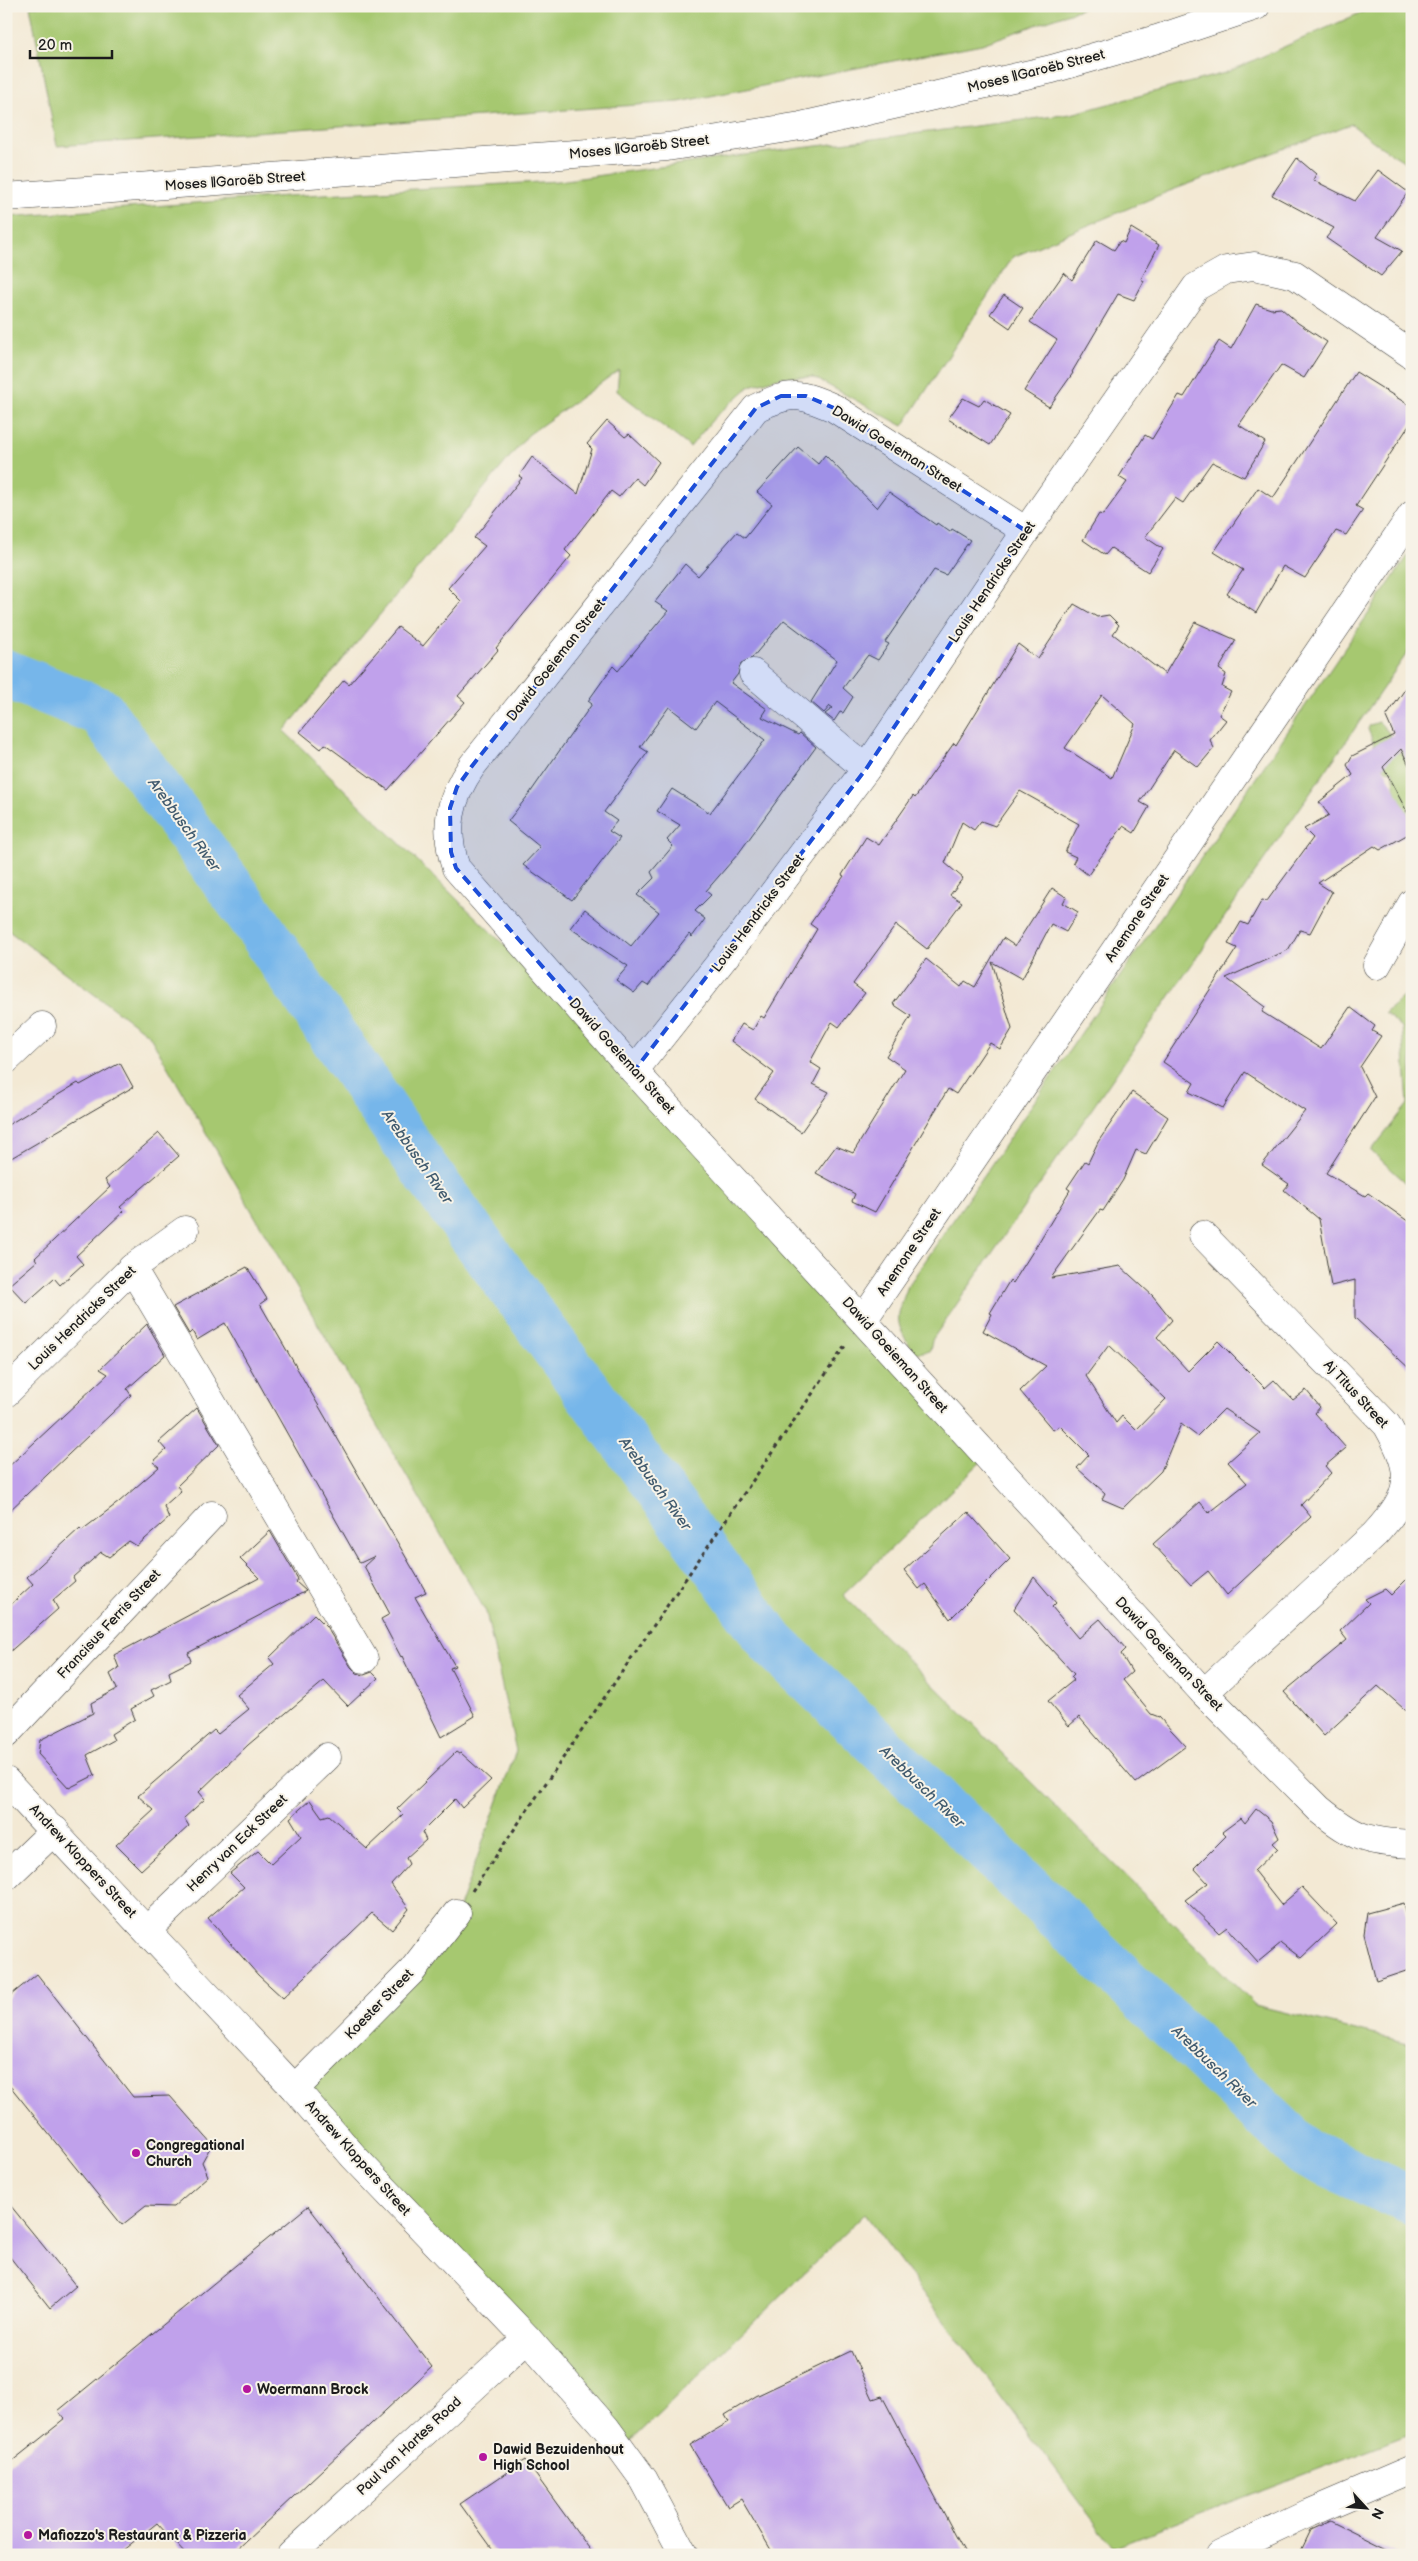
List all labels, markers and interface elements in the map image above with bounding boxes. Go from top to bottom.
scale bar [30,28,112,60]
text: 20 m [38,36,72,55]
street label: Moses ǁGaroëb Street [966,46,1107,96]
street label: Moses ǁGaroëb Street [568,131,711,163]
street label: Moses ǁGaroëb Street [164,168,307,194]
street label: Dawid Goeieman Street [829,402,966,496]
street label: Louis Hendricks Street [945,517,1039,646]
street label: Dawid Goeieman Street [503,595,609,724]
water label: Arebbusch River [143,774,225,877]
street label: Louis Hendricks Street [708,850,808,975]
street label: Anemone Street [1101,870,1173,965]
street label: Dawid Goeieman Street [565,995,679,1118]
water label: Arebbusch River [377,1105,457,1209]
street label: Anemone Street [873,1204,945,1299]
street label: Louis Hendricks Street [25,1262,140,1374]
street label: Dawid Goeieman Street [838,1294,952,1417]
street label: Aj Titus Street [1320,1356,1392,1432]
water label: Arebbusch River [614,1433,696,1536]
street label: Francisus Ferris Street [54,1565,165,1682]
street label: Dawid Goeieman Street [1112,1593,1227,1715]
water label: Arebbusch River [875,1741,970,1833]
street label: Henry van Eck Street [183,1790,291,1895]
street label: Andrew Kloppers Street [26,1801,141,1922]
street label: Koester Street [341,1965,417,2043]
water label: Arebbusch River [1167,2021,1262,2113]
street label: Andrew Kloppers Street [302,2097,415,2220]
place label: Congregational Church [146,2137,244,2170]
marker: Congregational Church [130,2147,142,2159]
place label: Woermann Brock [257,2381,369,2398]
marker: Woermann Brock [241,2383,253,2395]
street label: Paul van Hartes Road [353,2393,465,2499]
place label: Dawid Bezuidenhout High School [493,2441,624,2474]
marker: Dawid Bezuidenhout High School [477,2451,489,2463]
north arrow [1340,2484,1390,2534]
text: N [1367,2505,1387,2522]
place label: Mafiozzo's Restaurant & Pizzeria [38,2527,247,2544]
marker: Mafiozzo's Restaurant & Pizzeria [22,2529,34,2541]

